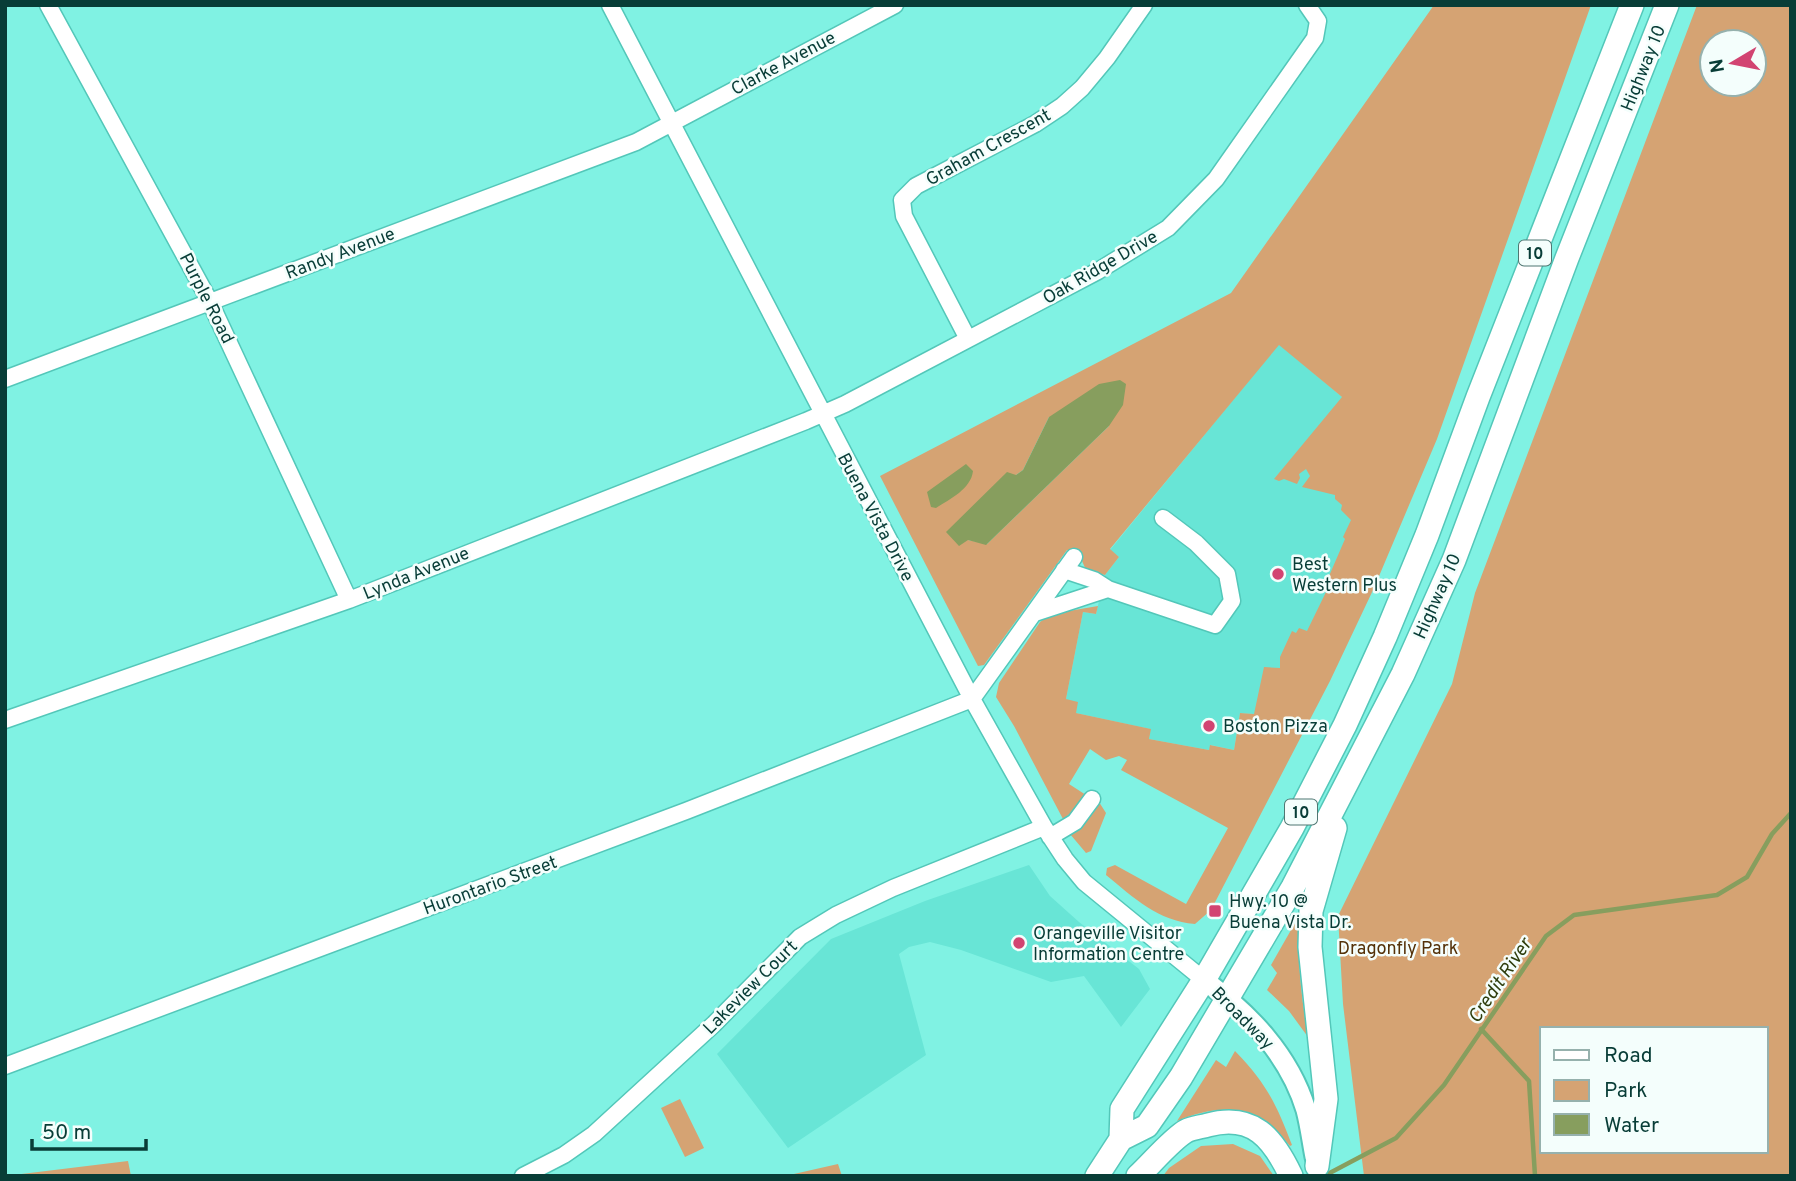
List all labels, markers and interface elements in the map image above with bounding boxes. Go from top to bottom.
street label: Highway 10 [1617,22,1672,115]
street label: Clarke Avenue [727,27,840,102]
north arrow [1698,28,1768,98]
text: N [1705,57,1731,74]
street label: Graham Crescent [922,104,1055,192]
street label: Randy Avenue [283,223,398,286]
street label: Oak Ridge Drive [1039,226,1163,311]
road number: 10 [1519,241,1551,266]
street label: Purple Road [173,249,238,348]
street label: Buena Vista Drive [831,449,918,586]
street label: Lynda Avenue [360,543,473,606]
street label: Highway 10 [1409,550,1467,643]
place label: Best Western Plus [1292,554,1397,598]
marker: Best Western Plus [1270,566,1286,582]
place label: Boston Pizza [1223,716,1328,739]
marker: Boston Pizza [1201,718,1217,734]
road number: 10 [1285,800,1317,824]
street label: Hurontario Street [420,852,561,921]
place label: Hwy. 10 @ Buena Vista Dr. [1229,891,1352,935]
marker: Hwy. 10 @ Buena Vista Dr. [1207,903,1223,919]
place label: Orangeville Visitor Information Centre [1033,923,1184,967]
water label: Credit River [1463,932,1539,1028]
marker: Orangeville Visitor Information Centre [1011,935,1027,951]
street label: Lakeview Court [699,936,803,1040]
park label: Dragonfly Park [1338,938,1458,961]
street label: Broadway [1205,983,1278,1056]
legend [1540,1027,1768,1153]
text: Road [1604,1043,1653,1070]
text: Park [1604,1078,1647,1105]
scale bar [32,1108,145,1152]
text: Water [1604,1113,1659,1140]
text: 50 m [42,1120,91,1147]

